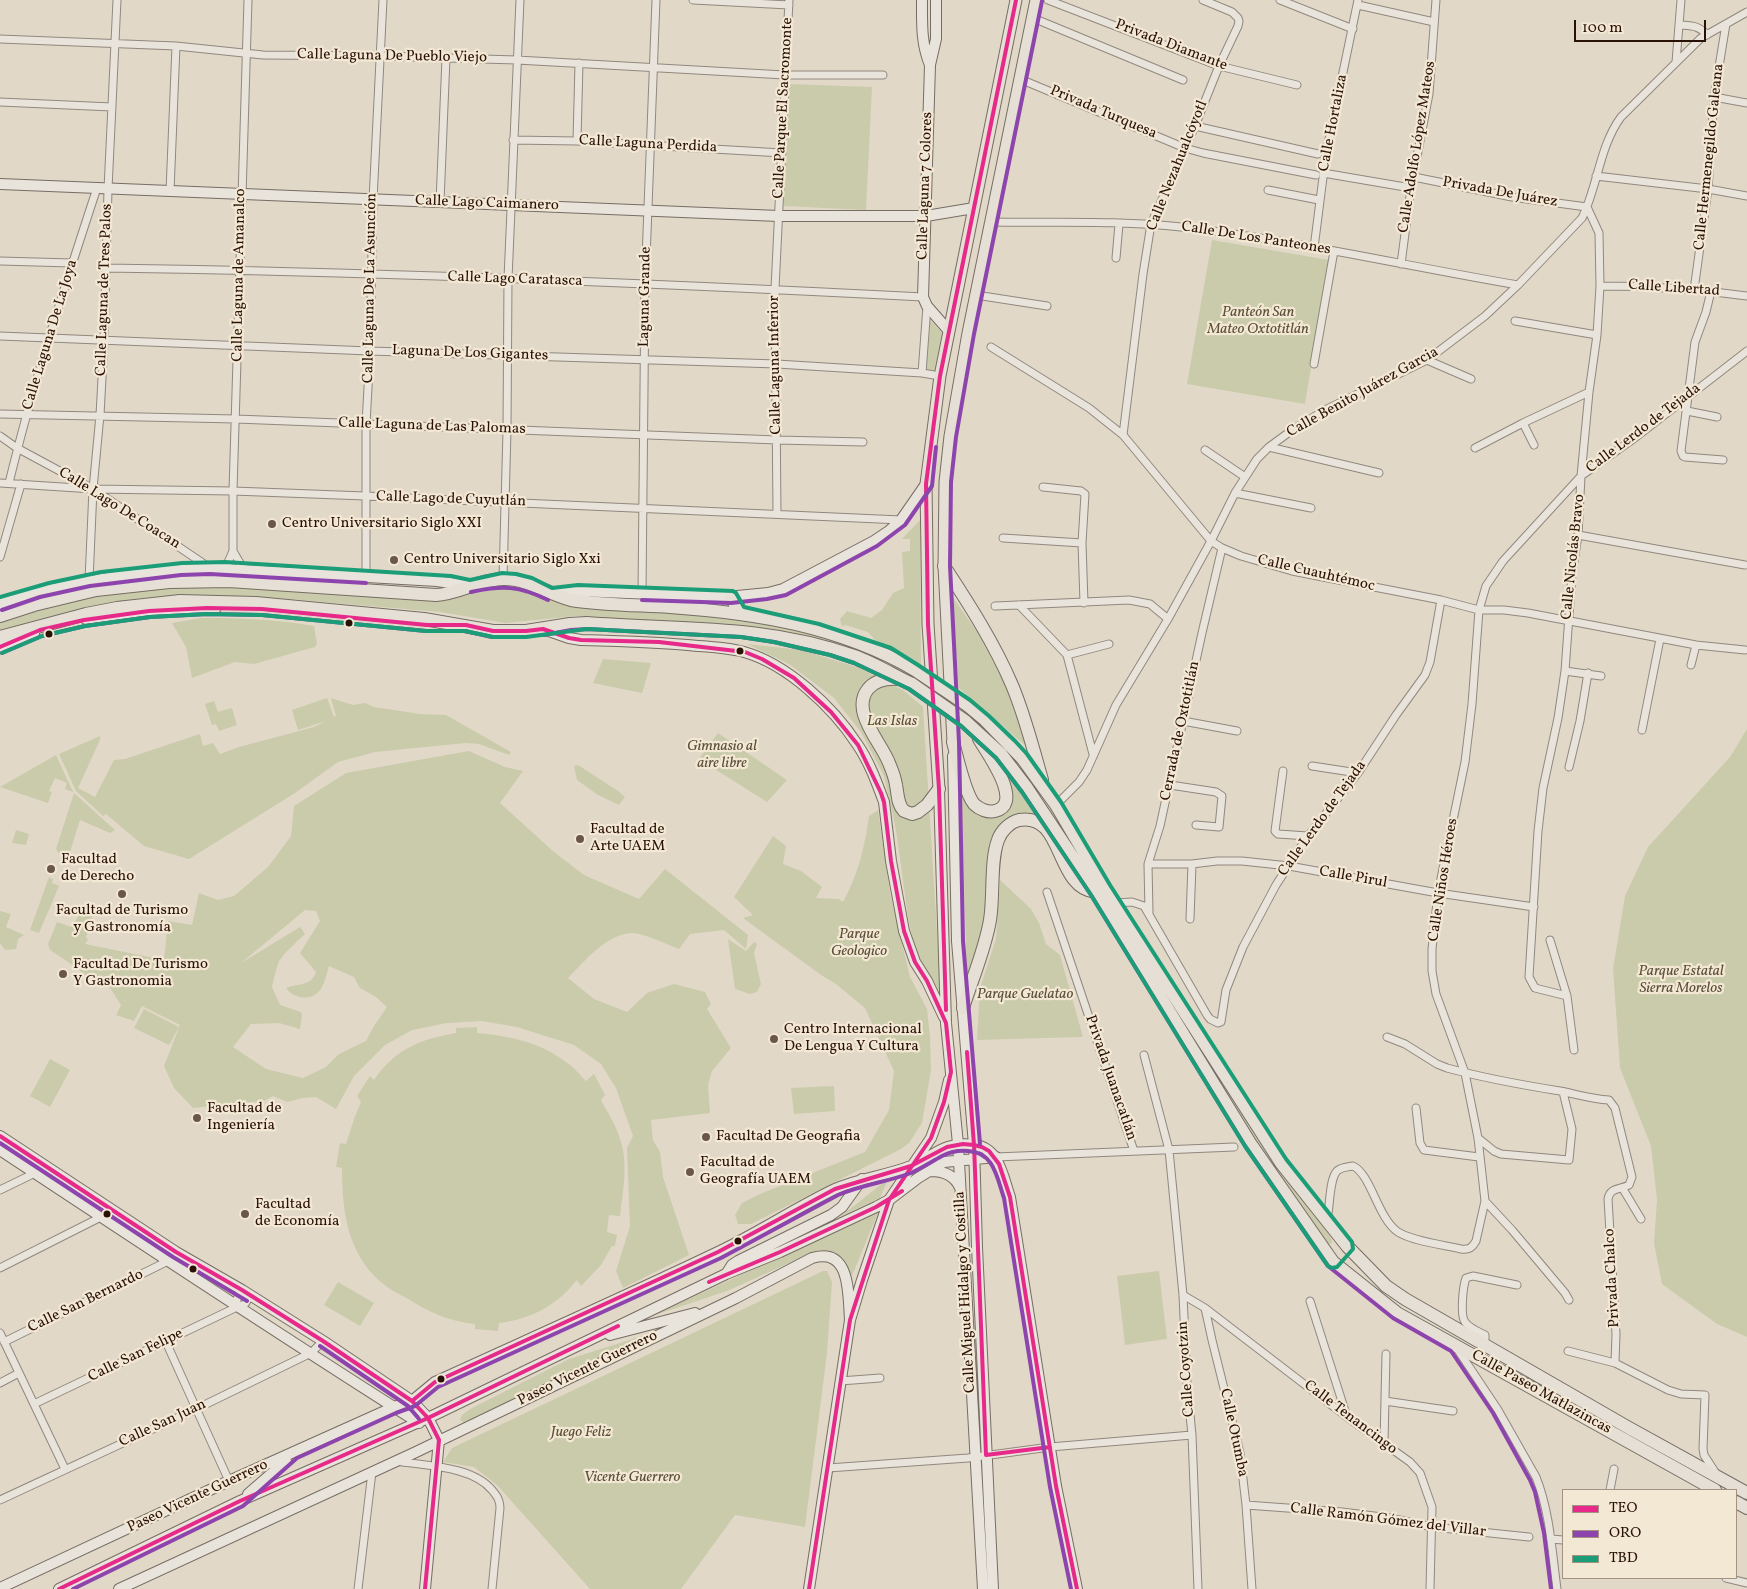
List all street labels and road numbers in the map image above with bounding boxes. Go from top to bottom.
street label: Privada Diamante [1112,16,1230,76]
street label: Calle Parque El Sacromonte [770,17,798,199]
street label: Calle Laguna De Pueblo Viejo [297,46,487,68]
street label: Calle Adolfo López Mateos [1396,60,1440,234]
street label: Calle Hermenegildo Galeana [1691,63,1729,251]
street label: Calle Hortaliza [1316,73,1352,173]
street label: Privada Turquesa [1047,82,1159,144]
street label: Calle Nezahualcóyotl [1144,98,1212,234]
street label: Calle Laguna 7 Colores [914,112,938,260]
street label: Calle Laguna Perdida [578,132,718,158]
street label: Privada De Juárez [1441,174,1559,212]
street label: Calle Laguna de Amanalco [229,188,251,362]
street label: Calle Lago Caimanero [415,192,559,216]
street label: Calle Laguna De La Asunción [360,193,382,383]
street label: Calle Laguna de Tres Palos [93,204,117,376]
street label: Calle De Los Panteones [1180,218,1332,260]
street label: Laguna Grande [636,247,656,347]
street label: Calle Laguna De La Joya [20,258,82,412]
street label: Calle Lago Caratasca [447,269,583,291]
street label: Calle Libertad [1627,277,1721,301]
street label: Calle Laguna Inferior [766,295,786,435]
street label: Laguna De Los Gigantes [391,342,549,366]
street label: Calle Benito Juárez Garcia [1284,344,1442,442]
street label: Calle Lerdo de Tejada [1583,380,1705,478]
street label: Calle Laguna de Las Palomas [338,415,526,439]
street label: Calle Lago De Coacan [55,464,183,554]
street label: Calle Lago de Cuyutlán [376,488,526,512]
street label: Calle Nicolás Bravo [1558,493,1590,621]
street label: Calle Cuauhtémoc [1256,552,1376,596]
street label: Cerrada de Oxtotitlán [1157,660,1205,802]
street label: Calle Lerdo de Tejada [1275,758,1371,880]
street label: Calle Niños Héroes [1425,817,1463,943]
street label: Calle Pirul [1318,863,1388,893]
street label: Privada Juanacatlán [1080,1013,1140,1143]
street label: Calle Miguel Hidalgo y Costilla [952,1191,980,1393]
street label: Privada Chalco [1601,1228,1625,1328]
street label: Calle San Bernardo [25,1266,147,1338]
street label: Calle Coyotzin [1175,1320,1199,1418]
street label: Calle San Felipe [86,1325,186,1387]
street label: Paseo Vicente Guerrero [515,1327,661,1411]
street label: Calle Paseo Matlazincas [1468,1347,1614,1439]
street label: Calle Tenancingo [1300,1377,1400,1459]
street label: Calle Otumba [1215,1387,1251,1479]
street label: Calle San Juan [117,1396,209,1452]
street label: Paseo Vicente Guerrero [125,1456,271,1538]
street label: Calle Ramón Gómez del Villar [1289,1500,1487,1542]

